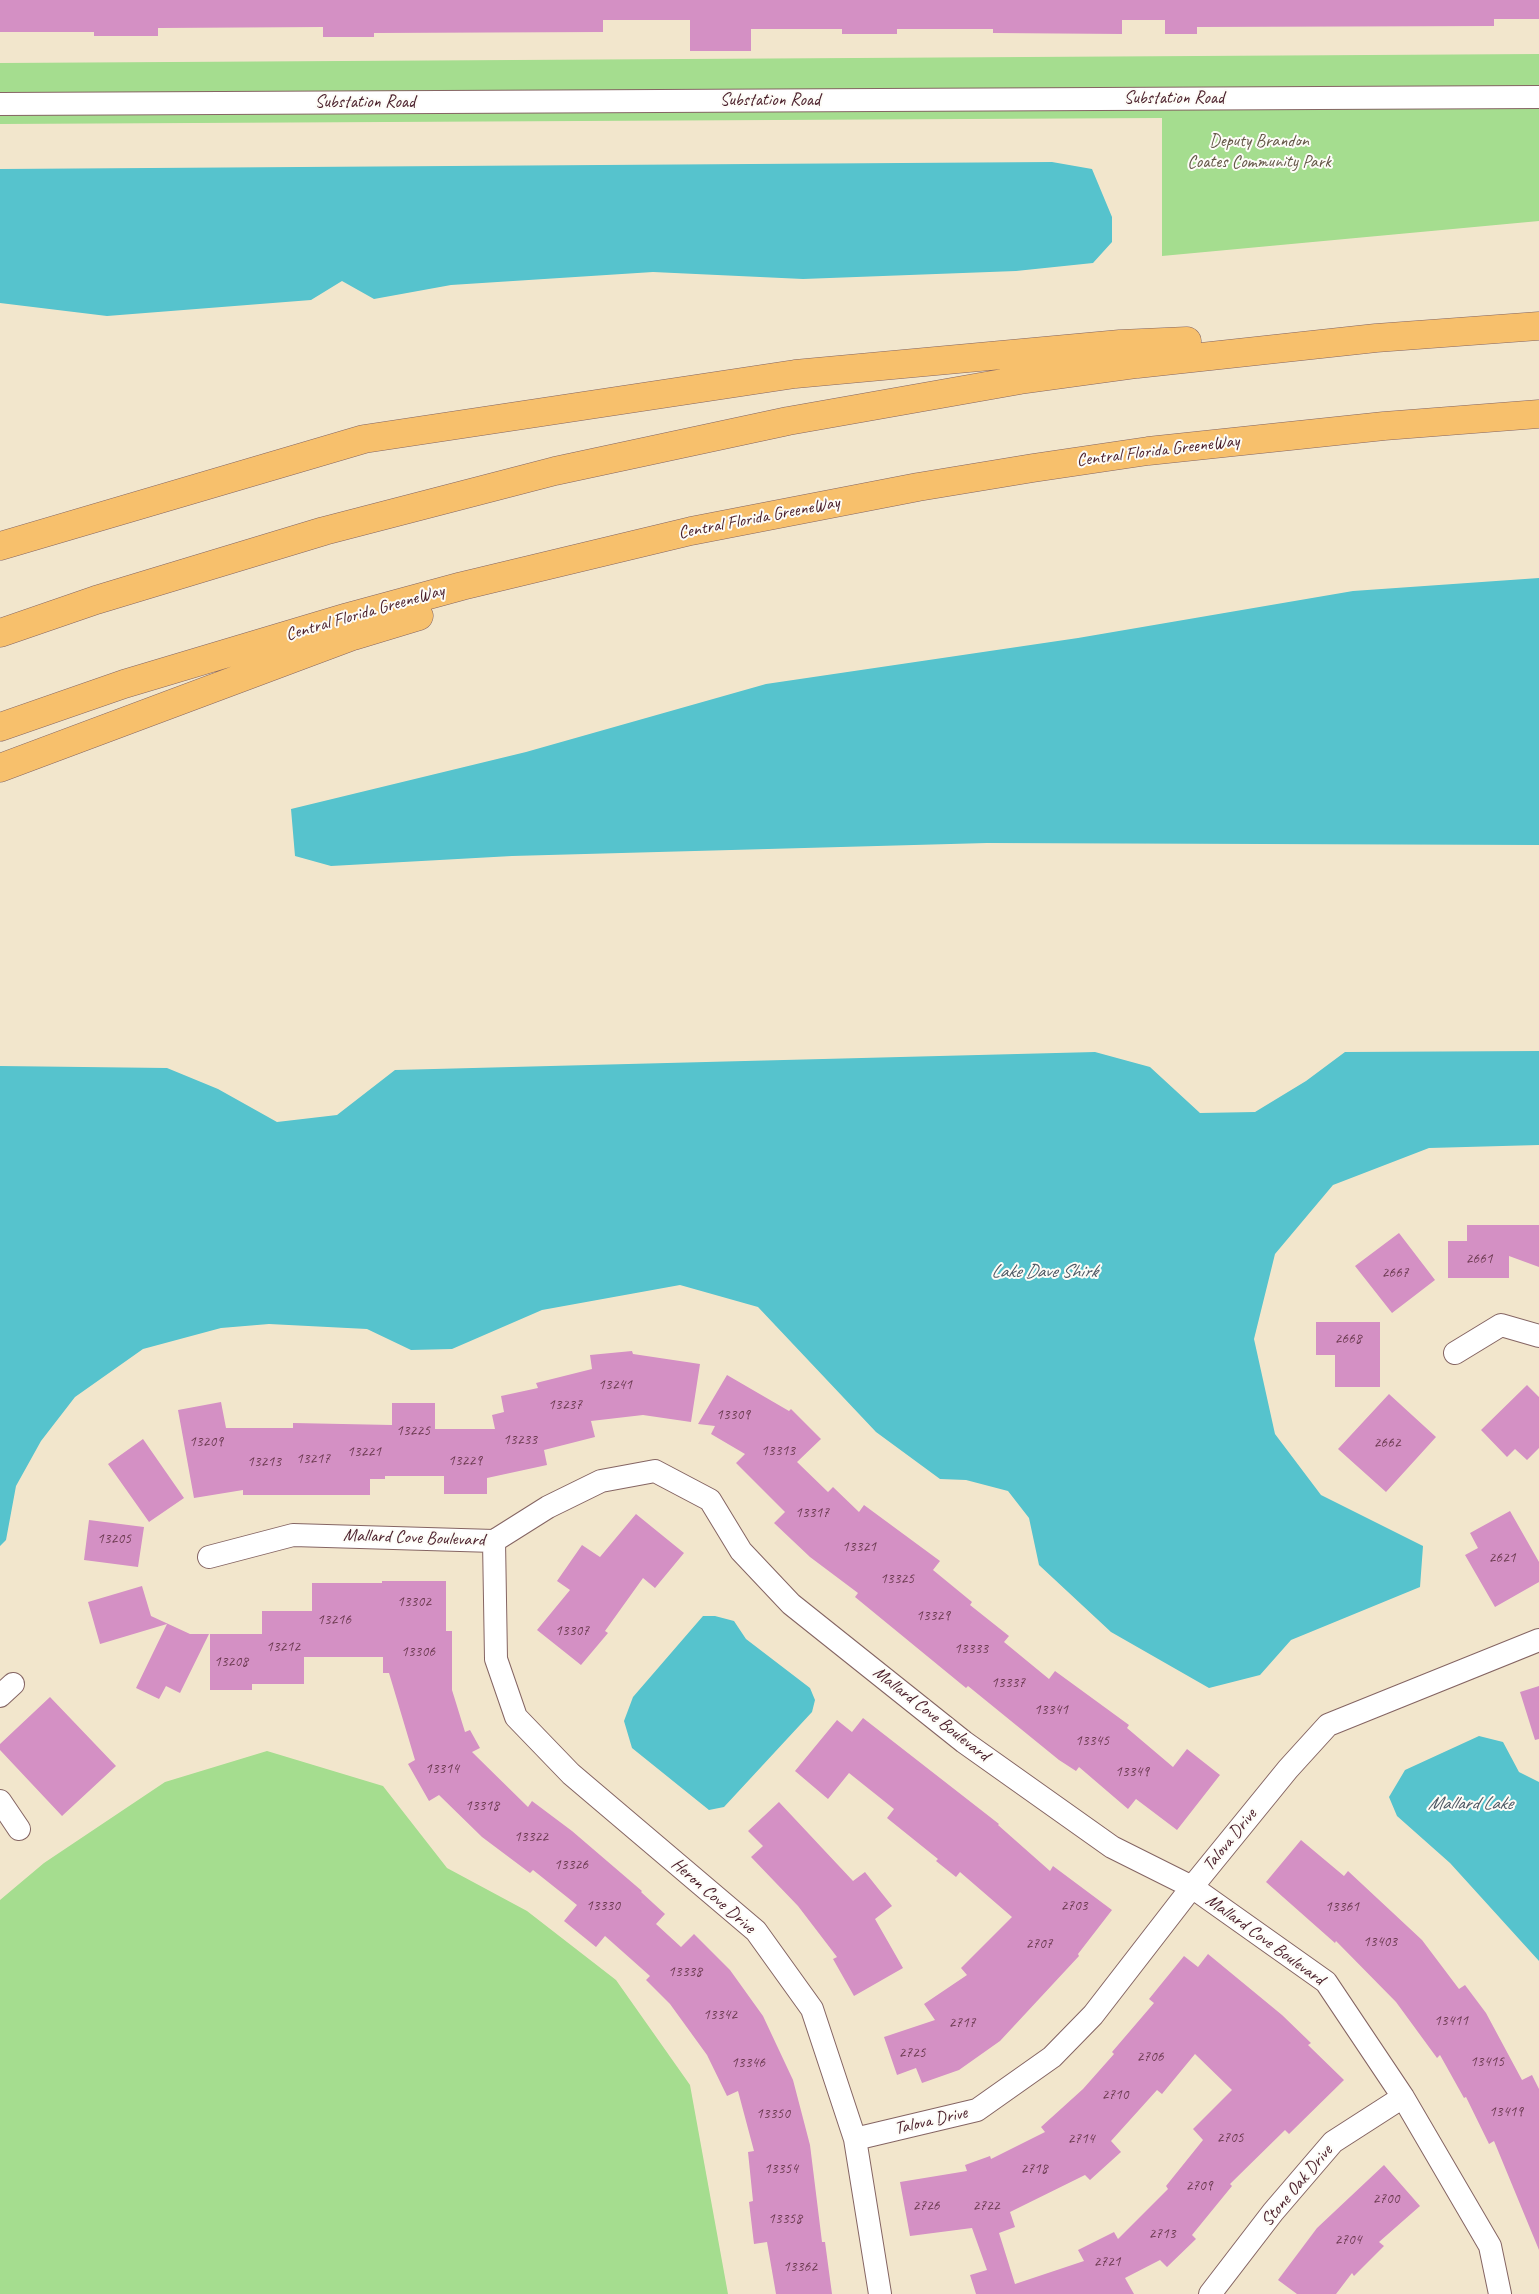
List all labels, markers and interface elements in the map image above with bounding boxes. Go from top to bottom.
street label: Substation Road [1124,87,1224,109]
street label: Substation Road [720,89,820,111]
street label: Substation Road [315,91,415,113]
park label: Deputy Brandon Coates Community Park [1187,130,1331,172]
street label: Central Florida GreeneWay [1075,430,1241,472]
street label: Central Florida GreeneWay [676,492,842,544]
street label: Central Florida GreeneWay [283,580,447,646]
house number: 2661 [1466,1250,1492,1268]
water label: Lake Dave Shirk [991,1261,1097,1283]
house number: 2667 [1382,1264,1408,1282]
house number: 2668 [1335,1330,1361,1348]
house number: 13241 [598,1376,632,1394]
house number: 13237 [548,1396,582,1414]
house number: 13309 [716,1406,750,1424]
house number: 13225 [396,1422,430,1440]
house number: 13233 [503,1431,537,1449]
house number: 13209 [189,1433,223,1451]
house number: 2662 [1374,1434,1400,1452]
house number: 13313 [761,1442,795,1460]
house number: 13221 [347,1443,381,1461]
house number: 13217 [296,1450,330,1468]
house number: 13229 [448,1452,482,1470]
house number: 13213 [247,1453,281,1471]
house number: 13317 [795,1504,829,1522]
street label: Mallard Cove Boulevard [343,1525,485,1551]
house number: 13205 [97,1530,131,1548]
house number: 13321 [842,1538,876,1556]
house number: 2621 [1489,1549,1515,1567]
house number: 13325 [880,1570,914,1588]
house number: 13302 [397,1593,431,1611]
house number: 13329 [916,1607,950,1625]
house number: 13216 [317,1611,351,1629]
house number: 13307 [555,1622,589,1640]
house number: 13212 [266,1638,300,1656]
house number: 13333 [954,1640,988,1658]
house number: 13306 [401,1643,435,1661]
house number: 13208 [214,1653,248,1671]
street label: Mallard Cove Boulevard [868,1662,994,1766]
house number: 13337 [991,1674,1025,1692]
house number: 13341 [1034,1701,1068,1719]
house number: 13345 [1075,1732,1109,1750]
house number: 13314 [425,1760,459,1778]
house number: 13349 [1115,1763,1149,1781]
water label: Mallard Lake [1428,1793,1512,1815]
house number: 13318 [465,1797,499,1815]
street label: Talova Drive [1198,1804,1262,1876]
house number: 13322 [514,1828,548,1846]
street label: Heron Cove Drive [666,1854,760,1938]
house number: 13326 [554,1856,588,1874]
street label: Mallard Cove Boulevard [1201,1890,1329,1990]
house number: 13330 [586,1897,620,1915]
house number: 2703 [1061,1897,1087,1915]
house number: 13361 [1325,1898,1359,1916]
house number: 13403 [1363,1933,1397,1951]
house number: 2707 [1026,1935,1052,1953]
house number: 13338 [668,1963,702,1981]
house number: 13342 [703,2006,737,2024]
house number: 13411 [1434,2012,1468,2030]
house number: 2717 [949,2014,975,2032]
house number: 2725 [899,2044,925,2062]
house number: 2706 [1137,2048,1163,2066]
house number: 13415 [1470,2053,1504,2071]
house number: 13346 [731,2054,765,2072]
house number: 2710 [1102,2086,1128,2104]
street label: Talova Drive [893,2102,969,2140]
house number: 13419 [1489,2103,1523,2121]
house number: 13350 [756,2105,790,2123]
house number: 2705 [1217,2129,1243,2147]
house number: 2714 [1068,2130,1094,2148]
street label: Stone Oak Drive [1257,2141,1337,2231]
house number: 13354 [764,2160,798,2178]
house number: 2718 [1021,2160,1047,2178]
house number: 2709 [1186,2177,1212,2195]
house number: 2700 [1373,2190,1399,2208]
house number: 2726 [913,2197,939,2215]
house number: 2722 [973,2197,999,2215]
house number: 13358 [768,2210,802,2228]
house number: 2713 [1149,2225,1175,2243]
house number: 2704 [1335,2231,1361,2249]
house number: 2721 [1094,2253,1120,2271]
house number: 13362 [783,2258,817,2276]

